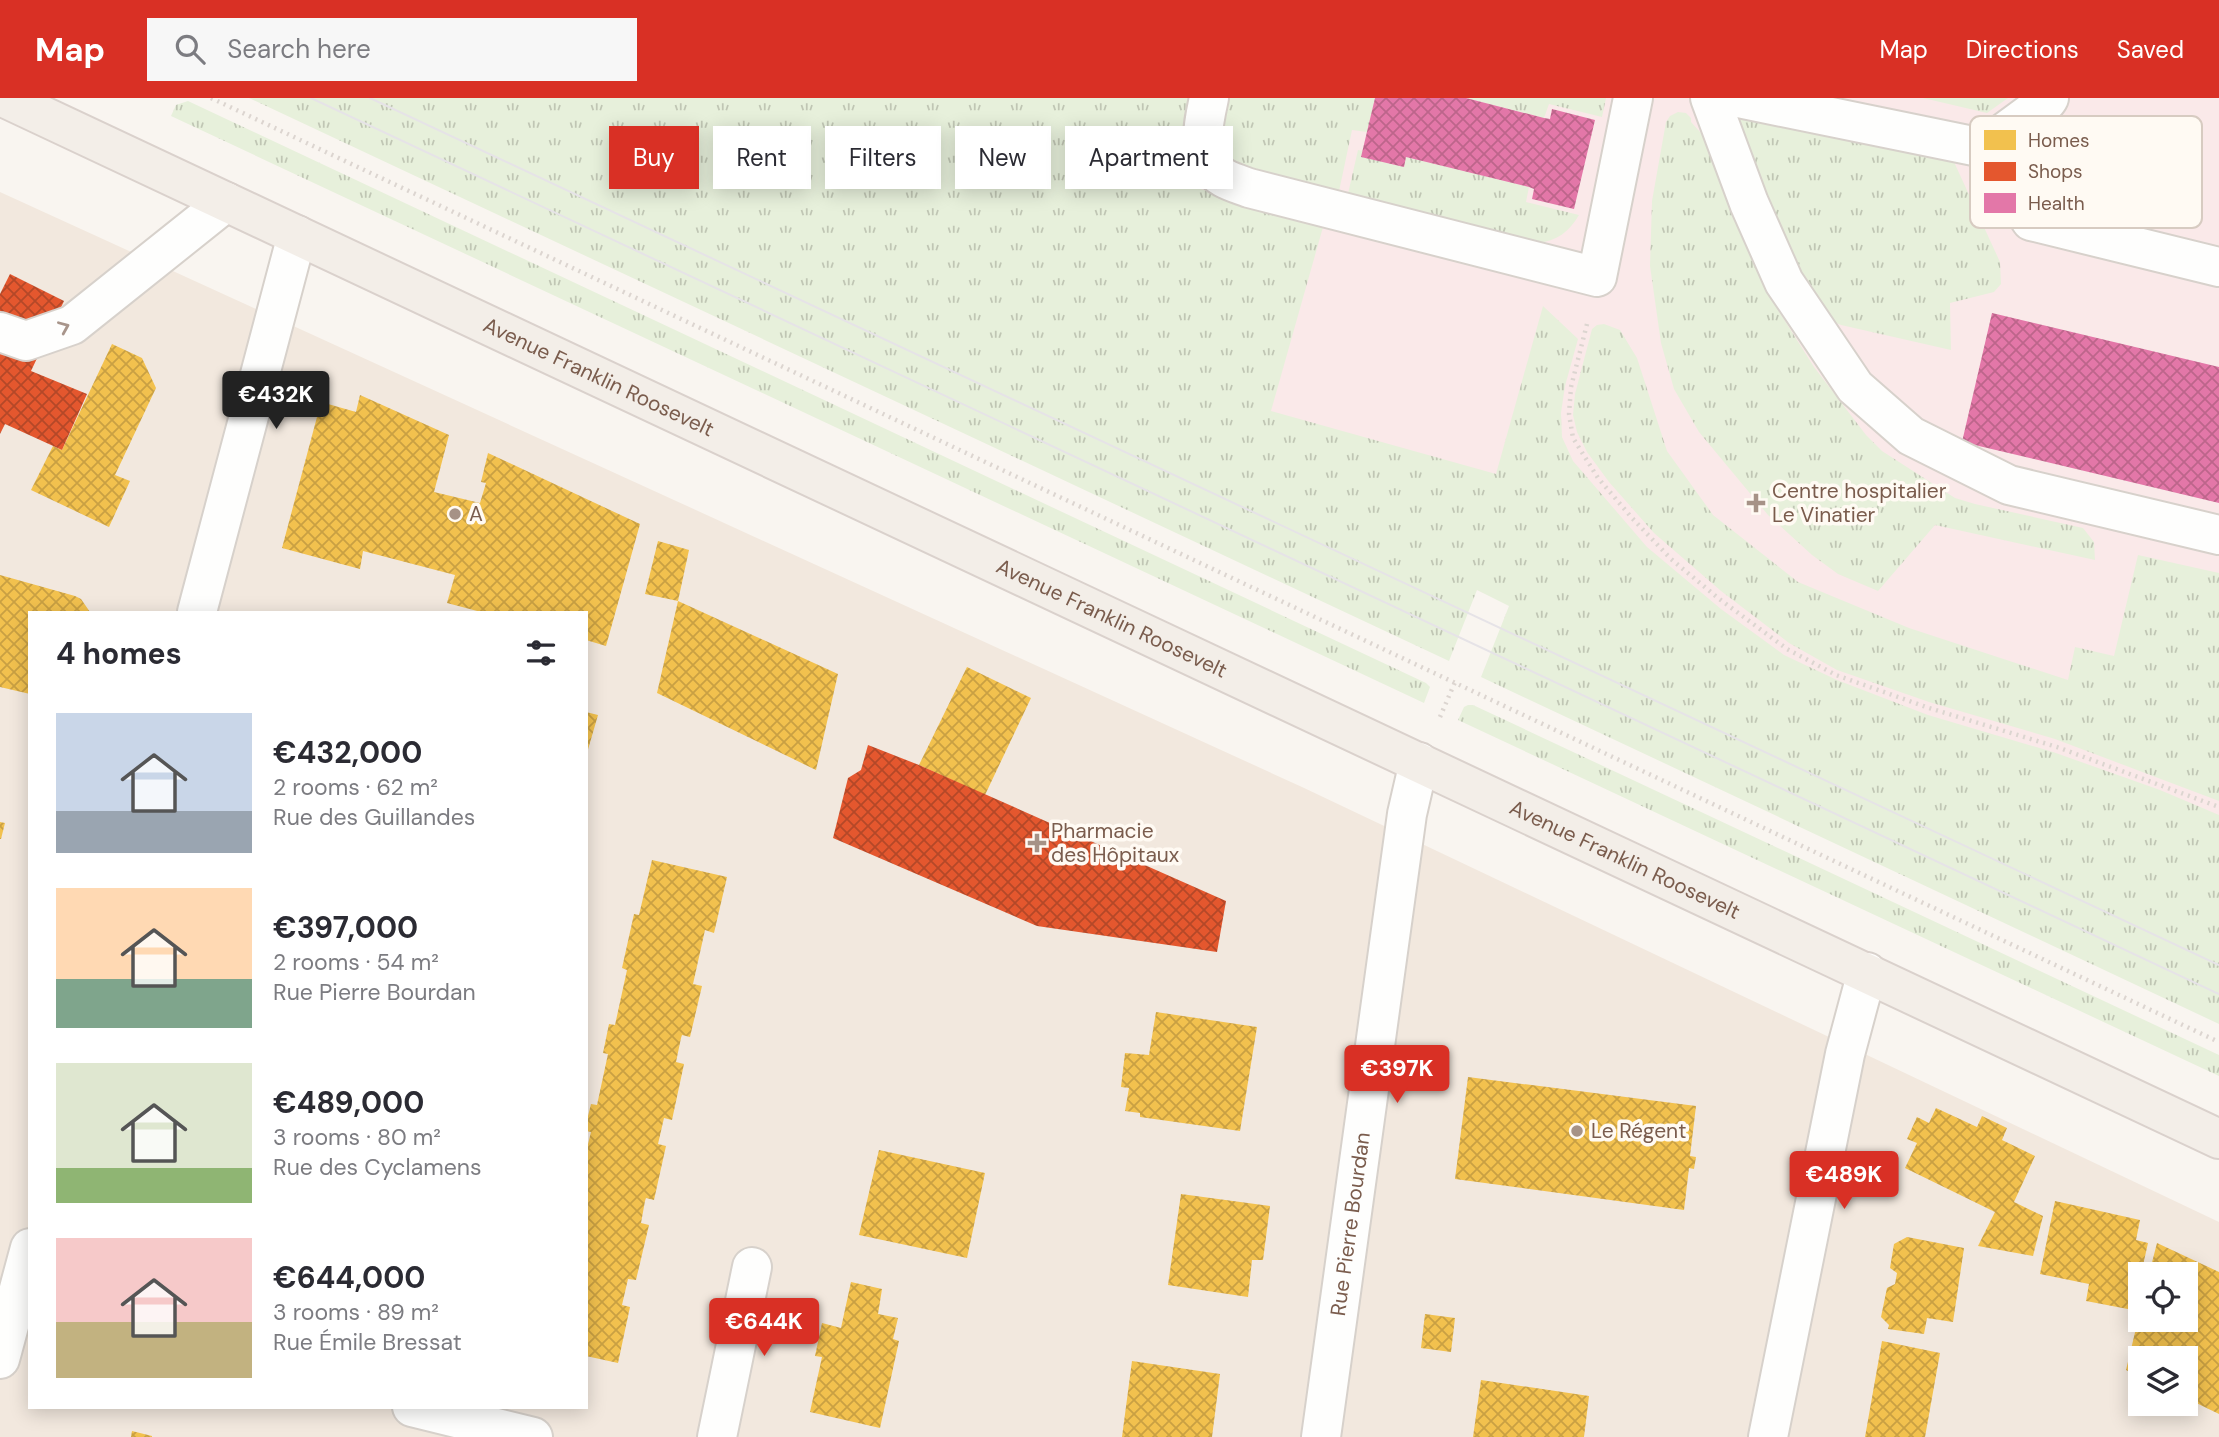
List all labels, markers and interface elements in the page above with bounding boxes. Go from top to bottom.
search box [147,18,637,81]
text: Map [35,28,105,71]
icon: search [171,30,209,68]
text: Search here [227,32,371,66]
text: Map [1880,34,1928,65]
text: Directions [1966,34,2079,65]
text: Saved [2117,34,2184,65]
legend [1970,116,2202,228]
chip: Buy [609,126,699,189]
chip: Rent [713,126,811,189]
chip: Filters [825,126,941,189]
chip: New [955,126,1051,189]
chip: Apartment [1065,126,1233,189]
text: Homes [2028,128,2089,153]
text: Shops [2028,159,2083,184]
text: Health [2028,191,2085,216]
street label: Avenue Franklin Roosevelt [479,311,719,443]
one-way arrow [57,321,69,335]
pin: €432K [227,372,325,431]
text: €432K [238,379,314,409]
place label: Centre hospitalier Le Vinatier [1772,477,1947,529]
marker: Centre hospitalier Le Vinatier [1746,493,1766,513]
place label: A [469,500,483,528]
marker: A [447,506,463,522]
street label: Avenue Franklin Roosevelt [992,552,1232,685]
text: 4 homes [56,634,182,673]
icon: filters [522,634,560,672]
text: €432,000 [273,733,422,772]
icon: home [112,741,196,825]
text: 2 rooms · 62 m² [273,772,438,802]
street label: Avenue Franklin Roosevelt [1505,793,1745,926]
text: Rue des Guillandes [273,802,475,832]
place label: Pharmacie des Hôpitaux [1051,817,1179,869]
marker: Pharmacie des Hôpitaux [1029,835,1045,851]
text: €397,000 [273,908,418,947]
icon: home [112,916,196,1000]
text: 2 rooms · 54 m² [273,947,439,977]
text: Rue Pierre Bourdan [273,977,476,1007]
pin: €397K [1348,1046,1446,1105]
text: €397K [1360,1053,1434,1083]
text: €489,000 [273,1083,424,1122]
icon: home [112,1091,196,1175]
place label: Le Régent [1591,1117,1686,1145]
text: 3 rooms · 80 m² [273,1122,441,1152]
marker: Le Régent [1569,1123,1585,1139]
street label: Rue Pierre Bourdan [1324,1130,1377,1318]
text: Rue des Cyclamens [273,1152,481,1182]
pin: €489K [1795,1152,1893,1211]
text: €489K [1806,1159,1882,1189]
text: €644,000 [273,1258,425,1297]
map controls [2128,1262,2198,1416]
button: locate [2128,1262,2198,1332]
icon: home [112,1266,196,1350]
text: 3 rooms · 89 m² [273,1297,439,1327]
pin: €644K [715,1298,813,1358]
text: €644K [725,1306,803,1336]
text: Rue Émile Bressat [273,1327,462,1357]
button: layers [2128,1346,2198,1416]

